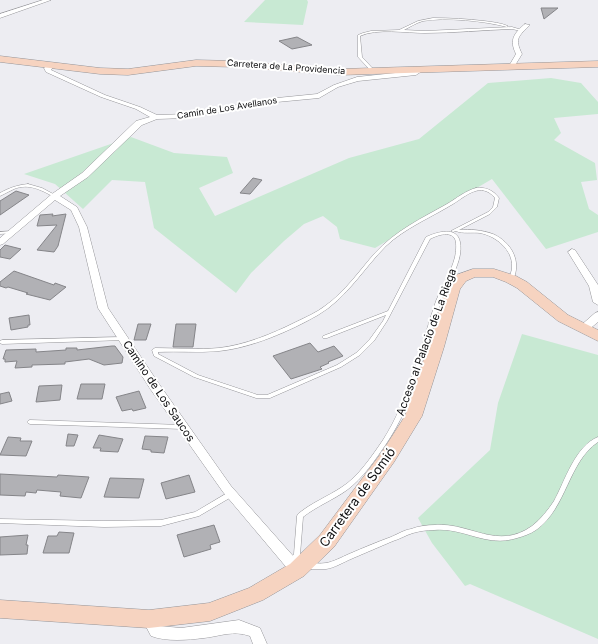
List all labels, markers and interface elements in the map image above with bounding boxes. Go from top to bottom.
street label: Carretera de La Providencia [227,57,346,76]
street label: Camín de Los Avellanos [176,94,278,121]
street label: Acceso al Palacio de La Riega [393,267,459,417]
street label: Camino de Los Saucos [120,338,198,444]
street label: Carretera de Somió [315,444,399,550]

